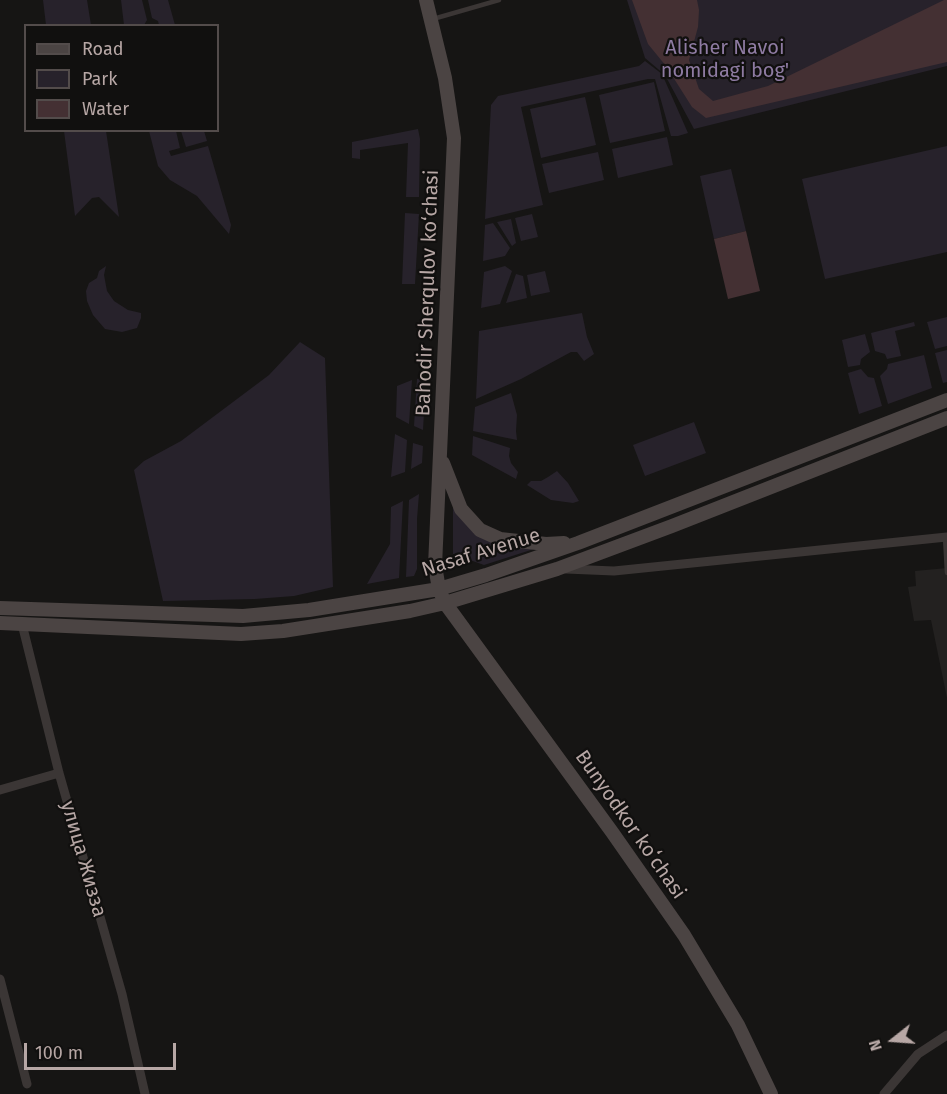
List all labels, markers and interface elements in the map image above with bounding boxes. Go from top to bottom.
legend [24,24,219,132]
park label: Alisher Navoi nomidagi bog' [661,36,789,83]
text: Road [82,38,124,60]
text: Park [82,68,117,90]
text: Water [82,98,129,120]
street label: Bahodir Sherqulov ko‘chasi [412,169,444,417]
street label: Nasaf Avenue [419,524,543,582]
street label: Bunyodkor koʻchasi [570,746,690,904]
street label: улица Жизза [55,798,111,920]
north arrow [863,1010,923,1070]
scale bar [27,1031,178,1069]
text: N [865,1038,886,1053]
text: 100 m [35,1042,83,1064]

